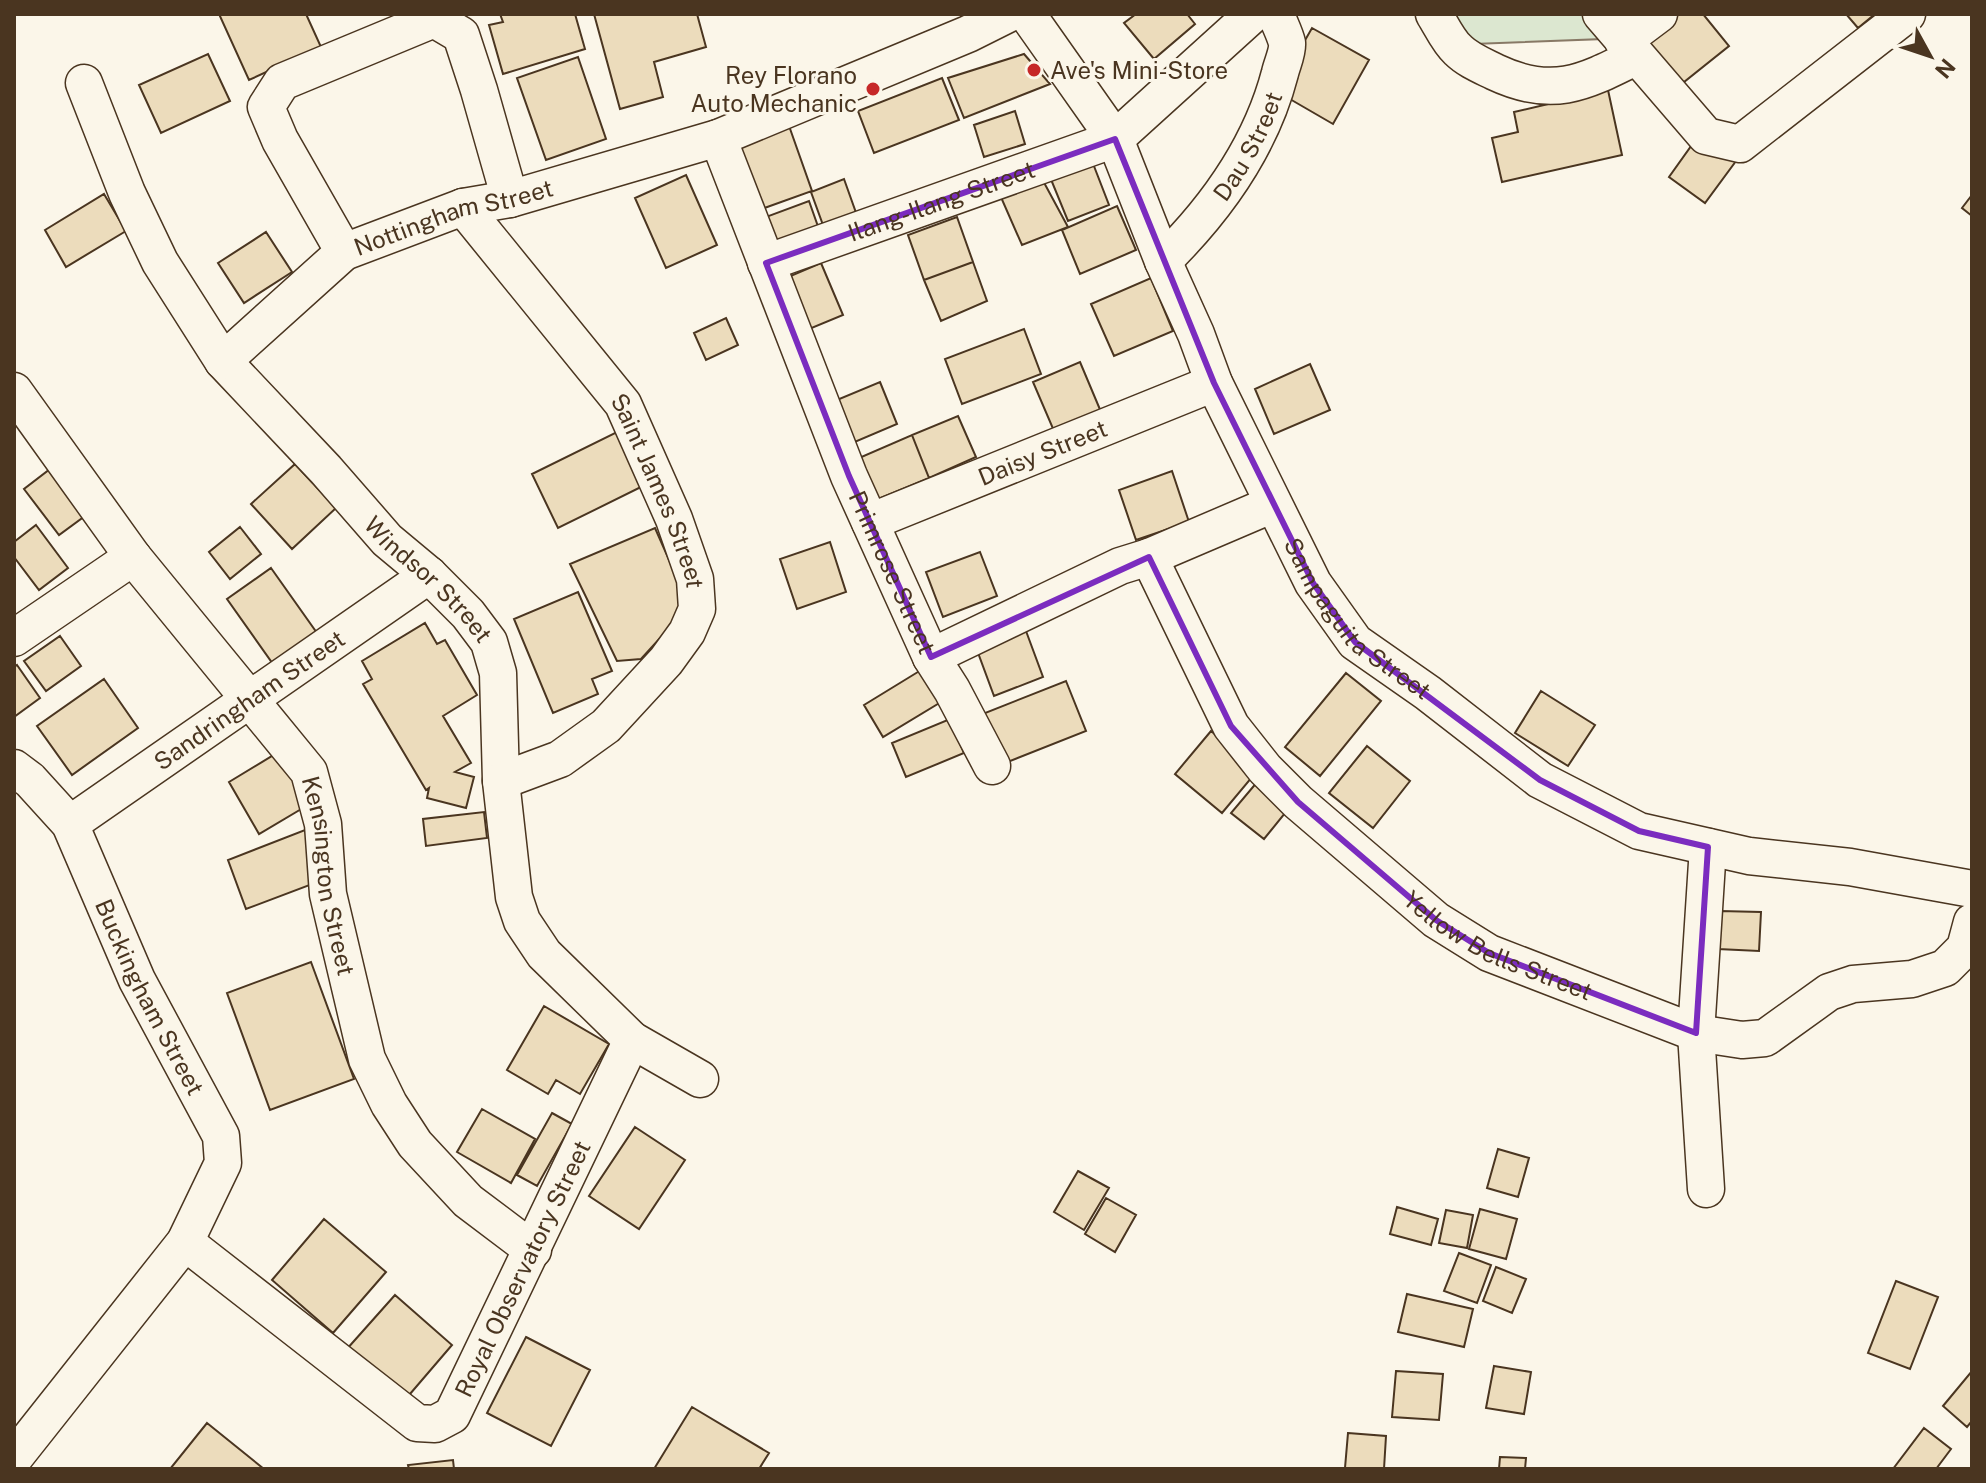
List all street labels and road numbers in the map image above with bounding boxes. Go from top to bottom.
street label: Dau Street [1207,88,1288,206]
street label: Ilang-Ilang Street [844,155,1038,247]
street label: Nottingham Street [350,173,556,261]
street label: Saint James Street [606,387,710,589]
street label: Daisy Street [974,414,1111,491]
street label: Primrose Street [843,486,942,658]
street label: Windsor Street [359,511,498,648]
street label: Sampaguita Street [1279,533,1436,705]
street label: Sandringham Street [148,624,350,776]
street label: Kensington Street [297,773,361,978]
street label: Yellow Bells Street [1398,885,1596,1006]
street label: Buckingham Street [90,895,210,1100]
street label: Royal Observatory Street [449,1136,596,1401]

